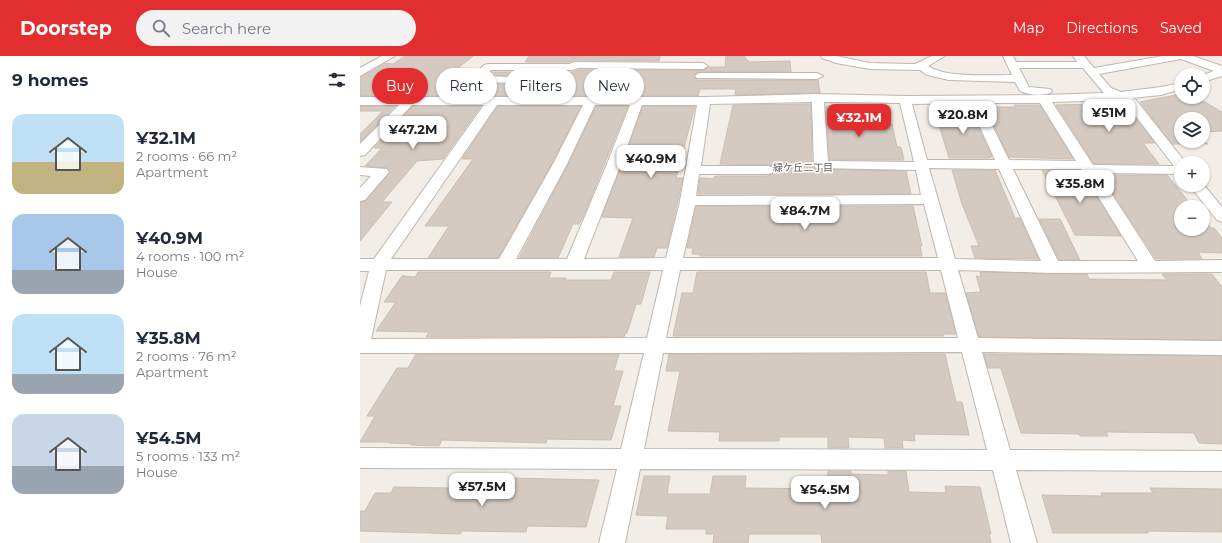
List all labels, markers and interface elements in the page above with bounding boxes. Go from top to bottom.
search box [136,10,416,46]
text: Doorstep [20,17,112,40]
icon: search [150,17,172,39]
text: Search here [182,19,271,38]
text: Map [1013,19,1044,37]
text: Directions [1066,19,1138,37]
text: Saved [1160,19,1202,37]
chip: Buy [372,68,428,104]
chip: Rent [436,68,497,104]
chip: Filters [505,68,576,104]
chip: New [584,68,644,104]
map controls [1174,68,1210,236]
button: locate [1174,68,1210,104]
icon: filters [326,69,348,91]
text: 9 homes [12,70,88,90]
pin: ¥51M [1085,99,1133,133]
pin: ¥20.8M [930,101,996,135]
pin: ¥32.1M [826,104,892,138]
text: ¥51M [1092,104,1126,120]
text: ¥20.8M [938,106,988,122]
text: ¥32.1M [836,109,882,125]
button: layers [1174,112,1210,148]
pin: ¥47.2M [380,116,446,150]
text: ¥47.2M [389,121,437,137]
text: ¥32.1M [136,128,196,148]
icon: home [44,130,92,178]
pin: ¥40.9M [618,145,684,179]
text: 2 rooms · 66 m² [136,148,237,164]
text: ¥40.9M [625,150,677,166]
button: + [1174,156,1210,192]
district label: 緑ケ丘二丁目 [773,161,833,174]
text: Apartment [136,164,208,180]
pin: ¥35.8M [1047,170,1113,204]
text: ¥35.8M [1055,175,1105,191]
pin: ¥84.7M [772,197,838,231]
button: − [1174,200,1210,236]
text: ¥84.7M [780,202,830,218]
text: ¥40.9M [136,228,203,248]
icon: home [44,230,92,278]
text: 4 rooms · 100 m² [136,248,244,264]
text: House [136,264,178,280]
text: ¥35.8M [136,328,201,348]
icon: home [44,330,92,378]
text: 2 rooms · 76 m² [136,348,236,364]
text: Apartment [136,364,208,380]
text: ¥54.5M [136,428,201,448]
icon: home [44,430,92,478]
text: 5 rooms · 133 m² [136,448,240,464]
text: House [136,464,178,480]
pin: ¥57.5M [449,473,515,507]
pin: ¥54.5M [792,476,858,510]
text: ¥57.5M [458,478,506,494]
text: ¥54.5M [800,481,850,497]

